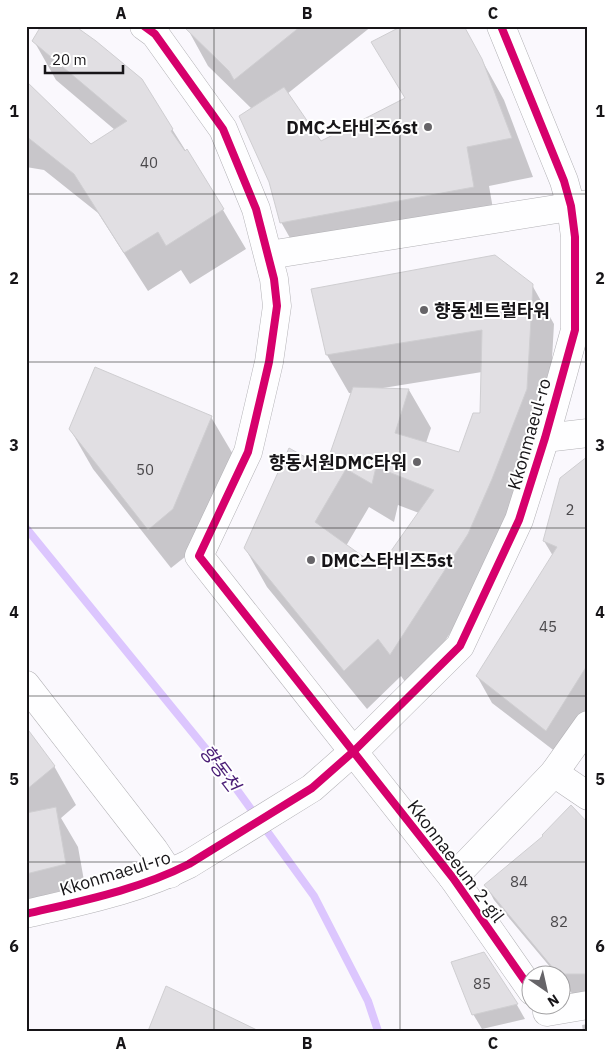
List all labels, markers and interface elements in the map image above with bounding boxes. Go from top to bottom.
text: A [116,3,127,23]
text: B [302,3,313,23]
text: C [488,3,498,23]
scale bar [45,42,122,74]
text: 20 m [52,50,87,69]
text: 1 [9,101,19,121]
text: 1 [595,101,605,121]
place label: DMC스타비즈6st [286,116,418,139]
marker: DMC스타비즈6st [422,121,434,133]
house number: 40 [140,153,158,172]
text: 2 [9,268,19,288]
text: 2 [595,268,605,288]
place label: 향동센트럴타워 [434,299,550,322]
marker: 향동센트럴타워 [418,304,430,316]
street label: Kkonmaeul-ro [502,376,556,492]
text: 3 [9,435,19,455]
text: 3 [595,435,605,455]
place label: 향동서원DMC타워 [269,451,407,474]
marker: 향동서원DMC타워 [411,456,423,468]
house number: 50 [136,460,154,479]
house number: 2 [565,500,575,519]
place label: DMC스타비즈5st [321,549,453,572]
marker: DMC스타비즈5st [305,554,317,566]
text: 4 [9,602,19,622]
text: 4 [595,602,605,622]
house number: 45 [539,617,557,636]
water label: 향동천 [195,740,246,797]
text: 5 [9,769,19,789]
text: 5 [595,769,605,789]
street label: Kkonnaeeum 2-gil [402,795,510,927]
street label: Kkonmaeul-ro [57,845,173,901]
house number: 84 [510,872,528,891]
house number: 82 [550,912,568,931]
text: 6 [9,936,19,956]
text: 6 [595,936,605,956]
north arrow [522,964,572,1014]
house number: 85 [473,974,491,993]
text: N [544,990,563,1011]
text: A [116,1033,127,1053]
text: B [302,1033,313,1053]
text: C [488,1033,498,1053]

